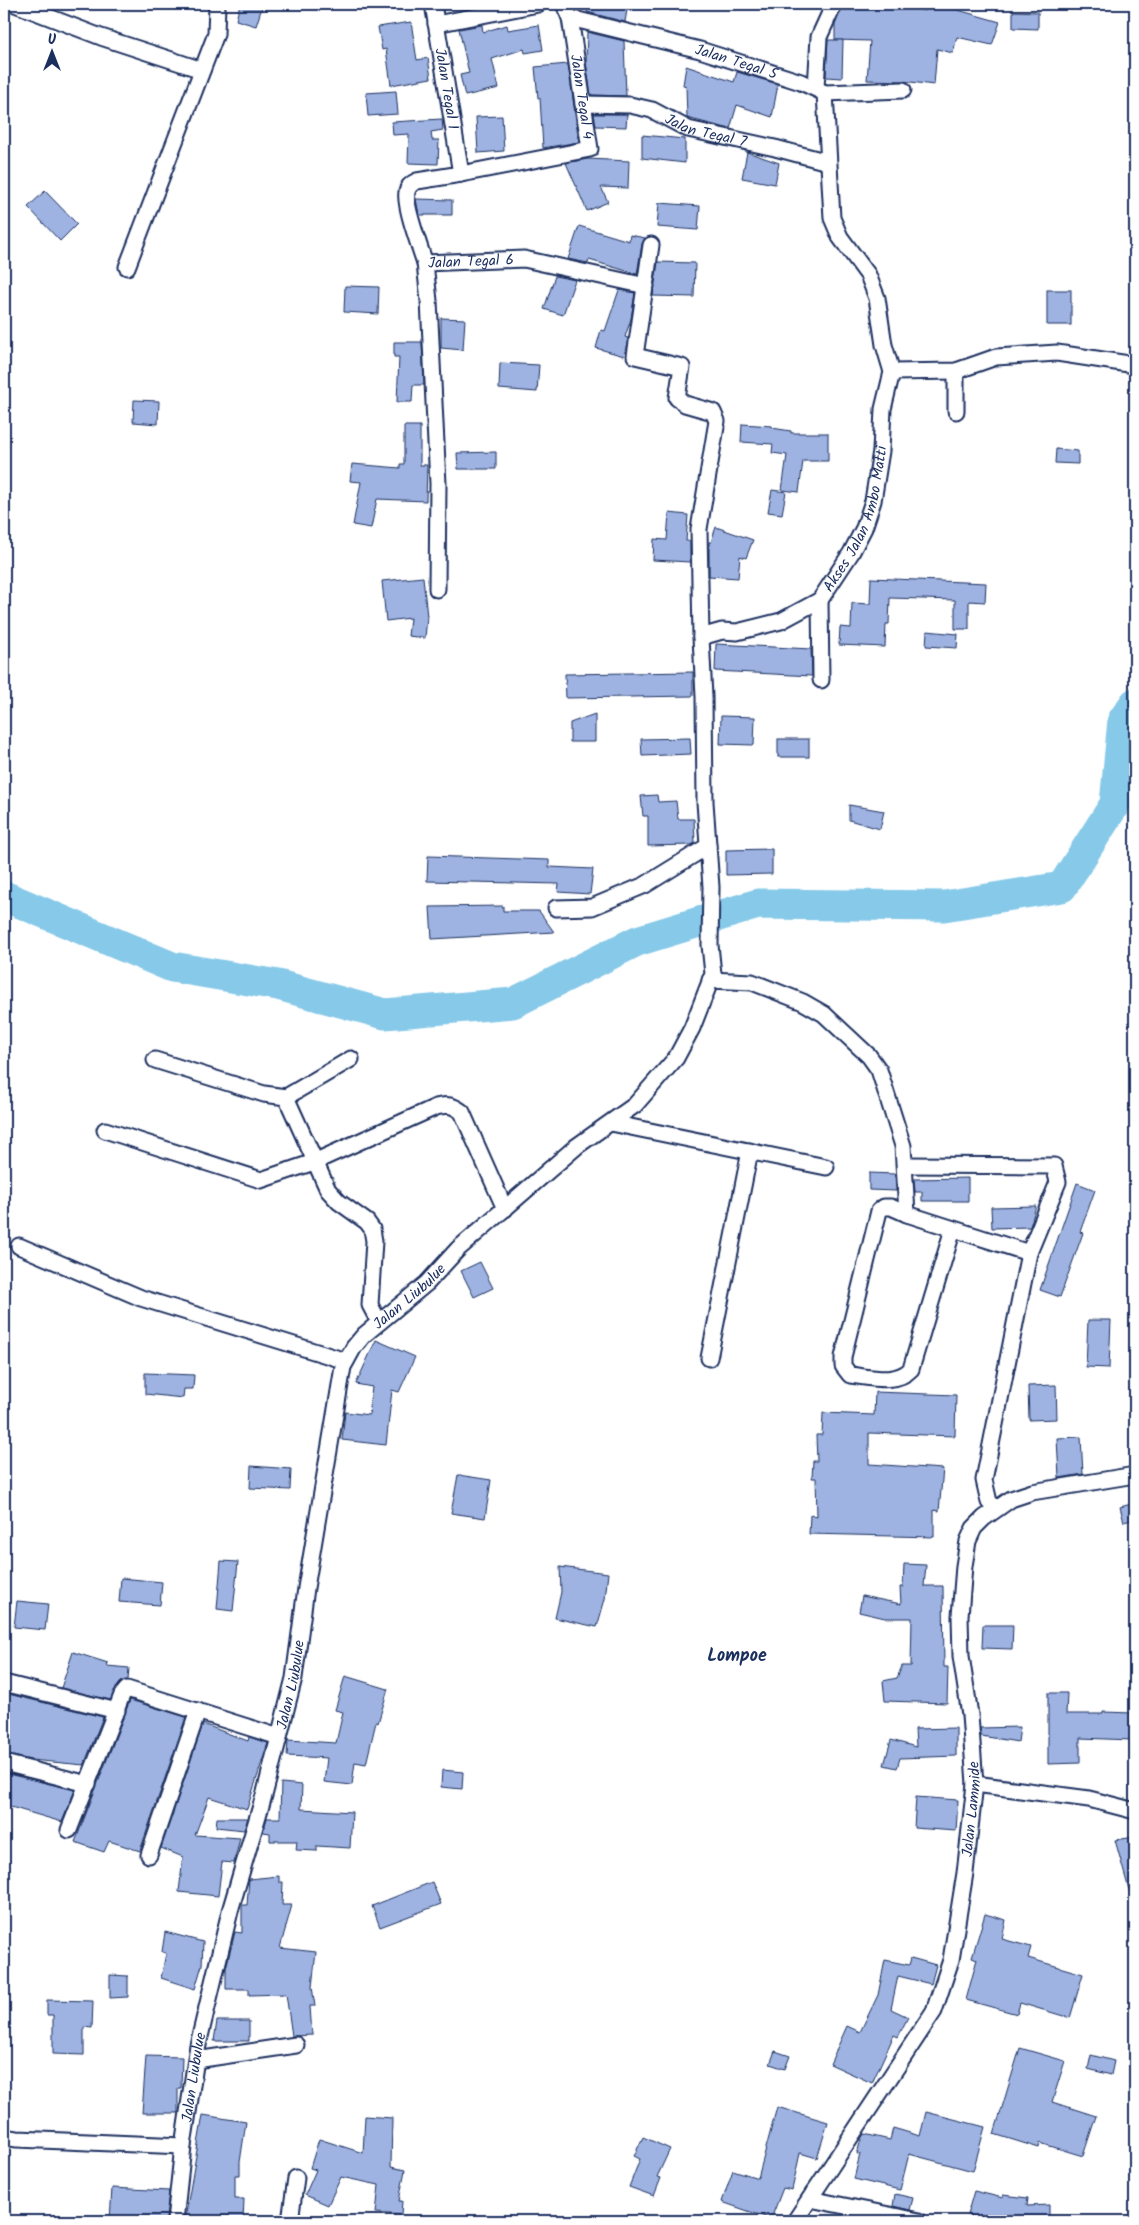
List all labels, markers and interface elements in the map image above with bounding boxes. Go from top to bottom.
north arrow [28,28,78,78]
text: U [48,29,57,51]
street label: Jalan Tegal 5 [692,38,781,87]
street label: Jalan Tegal 1 [427,46,465,132]
street label: Jalan Tegal 4 [563,53,599,141]
street label: Jalan Tegal 7 [660,108,750,155]
street label: Jalan Tegal 6 [428,248,514,276]
street label: Akses Jalan Ambo Matti [817,444,894,597]
street label: Jalan Liubulue [368,1258,452,1336]
street label: Jalan Liubulue [270,1638,312,1732]
district label: Lompoe [707,1642,767,1671]
street label: Jalan Lammide [956,1760,988,1858]
street label: Jalan Liubulue [176,2030,214,2124]

